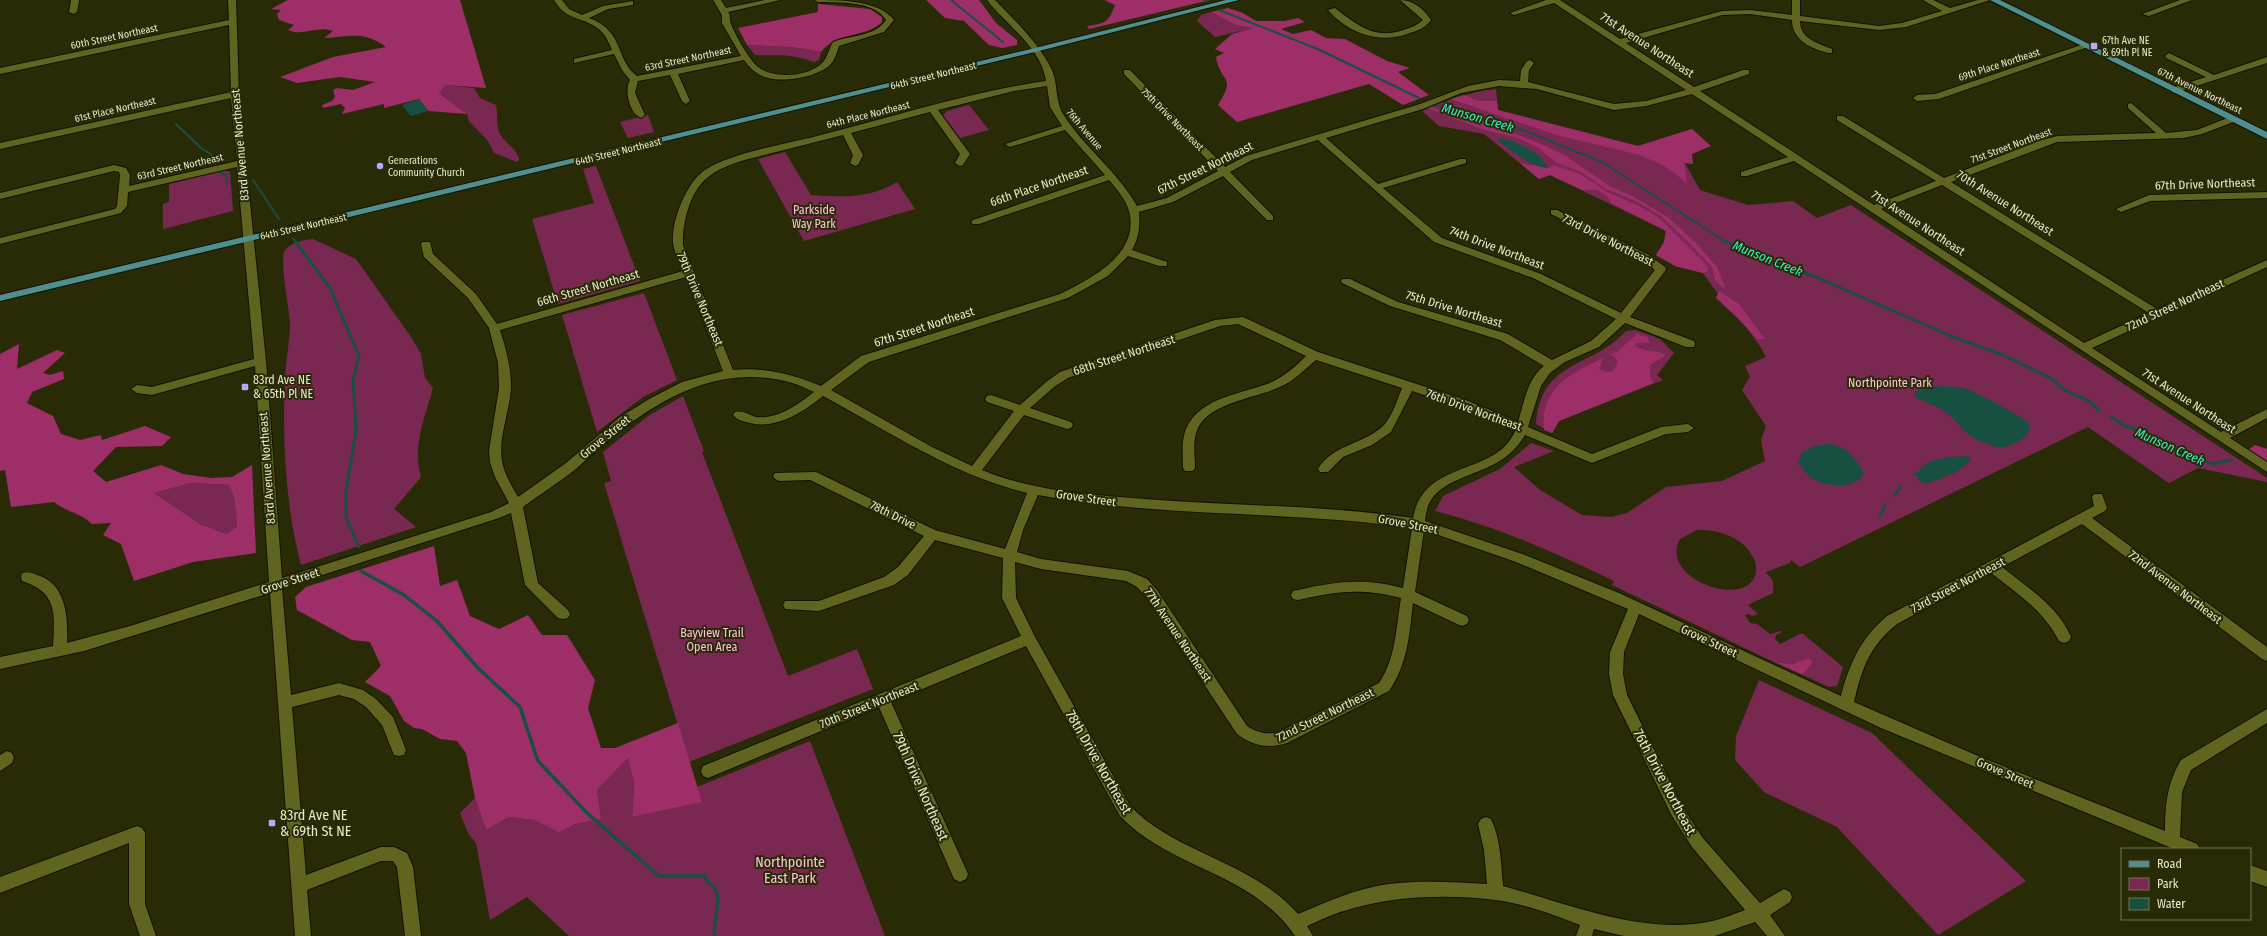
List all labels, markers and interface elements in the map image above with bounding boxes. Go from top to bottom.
street label: 71st Avenue Northeast [1598,9,1697,81]
street label: 60th Street Northeast [70,22,159,52]
place label: 67th Ave NE & 69th Pl NE [2102,35,2153,59]
marker: 67th Ave NE & 69th Pl NE [2089,41,2099,51]
street label: 63rd Street Northeast [644,44,733,74]
street label: 69th Place Northeast [1957,46,2042,84]
street label: 64th Street Northeast [889,59,978,92]
street label: 67th Avenue Northeast [2155,65,2244,117]
street label: 75th Drive Northeast [1139,86,1207,154]
street label: 83rd Avenue Northeast [228,88,252,201]
street label: 61st Place Northeast [73,95,158,125]
street label: 64th Place Northeast [825,99,912,131]
water label: Munson Creek [1440,100,1516,135]
street label: 76th Avenue [1064,107,1105,153]
street label: 71st Street Northeast [1969,125,2054,166]
street label: 64th Street Northeast [574,135,663,168]
street label: 67th Street Northeast [1155,139,1255,197]
street label: 63rd Street Northeast [136,151,225,183]
place label: Generations Community Church [388,155,465,179]
marker: Generations Community Church [375,161,385,171]
street label: 66th Place Northeast [988,163,1090,209]
street label: 70th Avenue Northeast [1954,167,2056,239]
street label: 67th Drive Northeast [2155,175,2256,193]
street label: 71st Avenue Northeast [1869,187,1968,259]
park label: Parkside Way Park [792,203,836,231]
street label: 64th Street Northeast [259,211,348,243]
street label: 73rd Drive Northeast [1560,211,1656,269]
street label: 74th Drive Northeast [1448,223,1546,273]
water label: Munson Creek [1731,238,1805,279]
street label: 79th Drive Northeast [674,250,726,348]
street label: 66th Street Northeast [535,267,641,309]
street label: 72nd Street Northeast [2124,276,2226,334]
street label: 75th Drive Northeast [1404,288,1504,330]
street label: 67th Street Northeast [872,304,976,350]
street label: 68th Street Northeast [1071,332,1177,378]
street label: 71st Avenue Northeast [2140,365,2239,437]
place label: 83rd Ave NE & 65th Pl NE [253,373,314,401]
park label: Northpointe Park [1848,376,1932,390]
marker: 83rd Ave NE & 65th Pl NE [240,382,250,392]
street label: 76th Drive Northeast [1424,386,1524,434]
street label: 83rd Avenue Northeast [256,412,278,524]
street label: Grove Street [577,412,633,461]
water label: Munson Creek [2133,425,2207,469]
street label: Grove Street [1055,487,1117,509]
street label: 78th Drive [868,498,918,532]
street label: Grove Street [1377,511,1439,537]
street label: 72nd Avenue Northeast [2126,547,2224,627]
street label: 73rd Street Northeast [1909,554,2007,616]
street label: Grove Street [259,565,321,597]
street label: 77th Avenue Northeast [1141,585,1215,685]
street label: Grove Street [1679,622,1739,660]
park label: Bayview Trail Open Area [680,626,744,654]
street label: 70th Street Northeast [818,679,920,731]
street label: 72nd Street Northeast [1274,685,1376,745]
street label: 78th Drive Northeast [1062,707,1135,818]
street label: 76th Drive Northeast [1630,726,1700,838]
street label: 79th Drive Northeast [889,729,952,844]
street label: Grove Street [1974,755,2036,791]
place label: 83rd Ave NE & 69th St NE [280,807,352,840]
marker: 83rd Ave NE & 69th St NE [267,818,277,828]
legend [2121,848,2251,920]
park label: Northpointe East Park [755,854,825,887]
text: Road [2157,857,2182,871]
text: Park [2157,877,2179,891]
text: Water [2157,897,2186,911]

